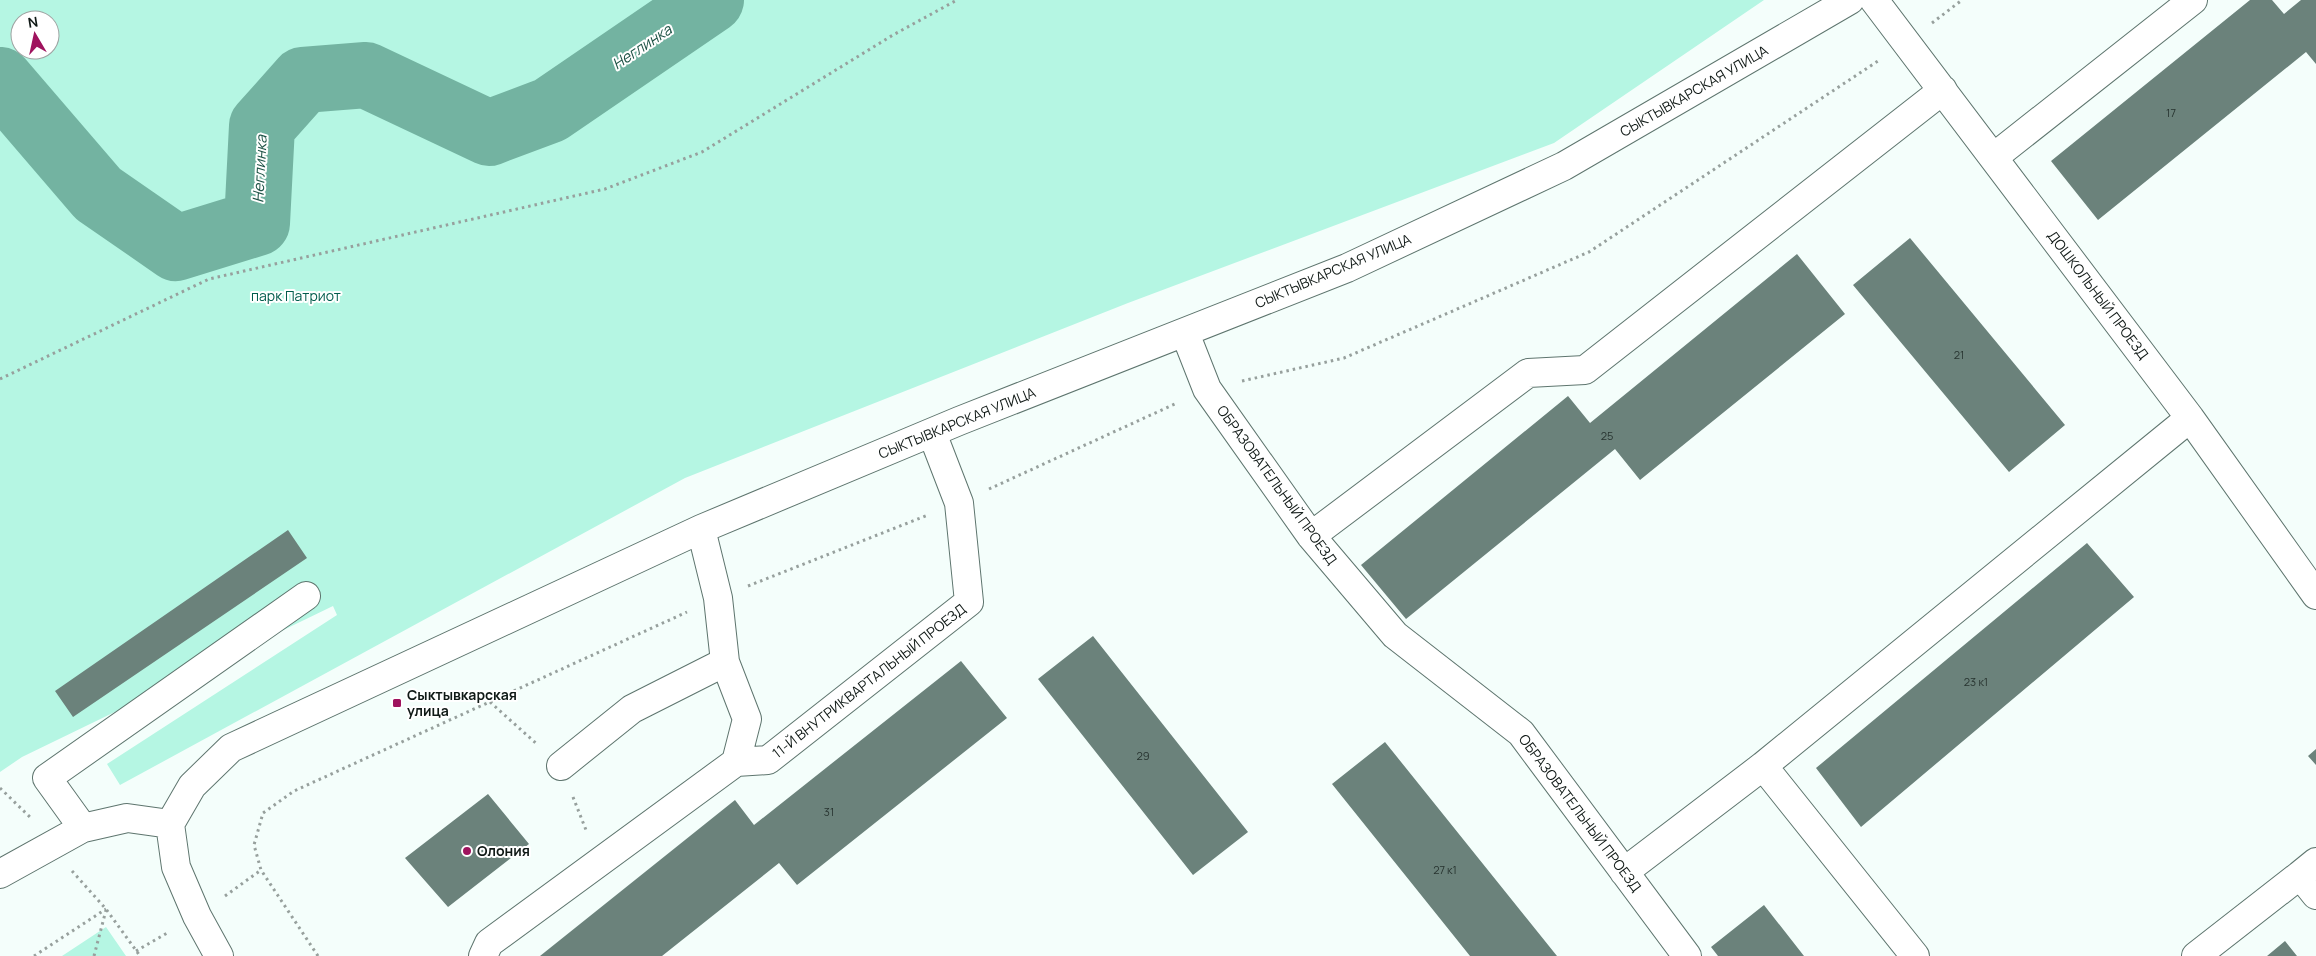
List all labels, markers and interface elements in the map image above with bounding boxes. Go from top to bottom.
north arrow [10,10,60,60]
text: N [26,11,39,32]
water label: Неглинка [608,19,676,74]
street label: СЫКТЫВКАРСКАЯ УЛИЦА [1616,40,1771,141]
house number: 17 [2166,105,2176,120]
water label: Неглинка [247,134,272,203]
street label: ДОШКОЛЬНЫЙ ПРОЕЗД [2044,226,2153,363]
street label: СЫКТЫВКАРСКАЯ УЛИЦА [1252,229,1414,312]
park label: парк Патриот [251,286,341,305]
house number: 21 [1954,347,1964,362]
street label: СЫКТЫВКАРСКАЯ УЛИЦА [875,382,1038,463]
street label: ОБРАЗОВАТЕЛЬНЫЙ ПРОЕЗД [1213,401,1342,568]
house number: 25 [1601,428,1613,443]
street label: 11-Й ВНУТРИКВАРТАЛЬНЫЙ ПРОЕЗД [768,599,969,762]
house number: 23 к1 [1964,674,1988,689]
place label: Сыктывкарская улица [407,685,517,720]
marker: Сыктывкарская улица [391,697,403,709]
street label: ОБРАЗОВАТЕЛЬНЫЙ ПРОЕЗД [1515,730,1646,895]
house number: 29 [1136,748,1150,763]
house number: 31 [824,804,834,819]
place label: Олония [477,841,530,860]
marker: Олония [461,845,473,857]
house number: 27 к1 [1433,862,1457,877]

